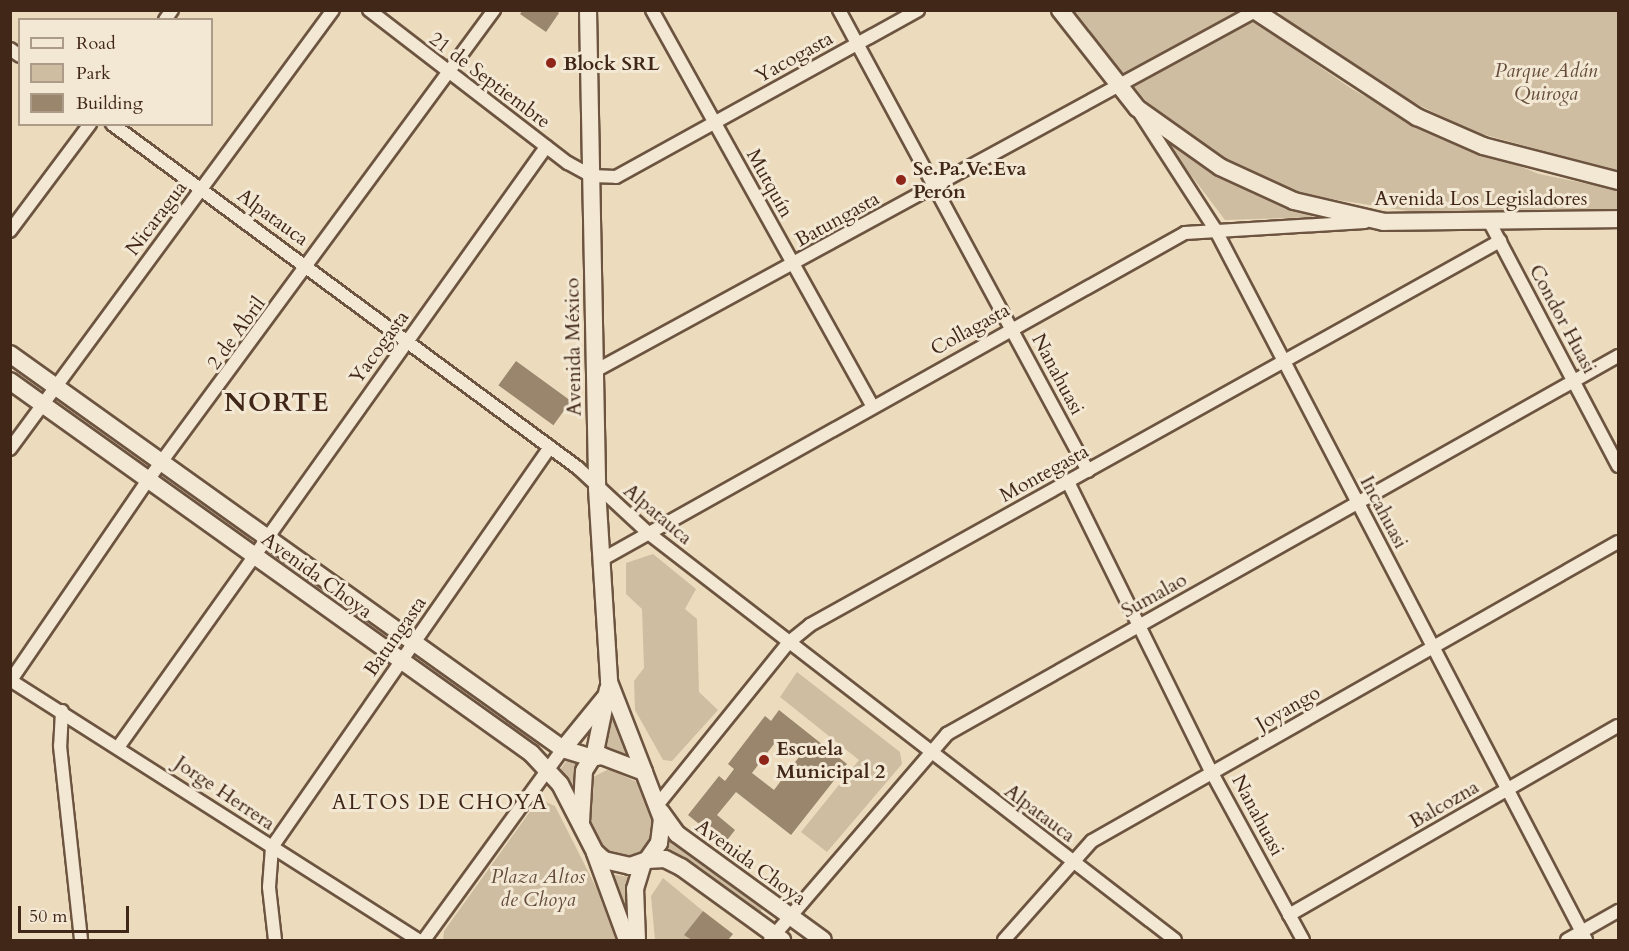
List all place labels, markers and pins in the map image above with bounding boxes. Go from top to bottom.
place label: Block SRL [563,51,660,75]
marker: Block SRL [544,56,558,70]
place label: Se.Pa.Ve.Eva Perón [913,156,1027,203]
marker: Se.Pa.Ve.Eva Perón [894,173,908,187]
place label: Escuela Municipal 2 [776,736,885,783]
marker: Escuela Municipal 2 [757,753,771,767]

